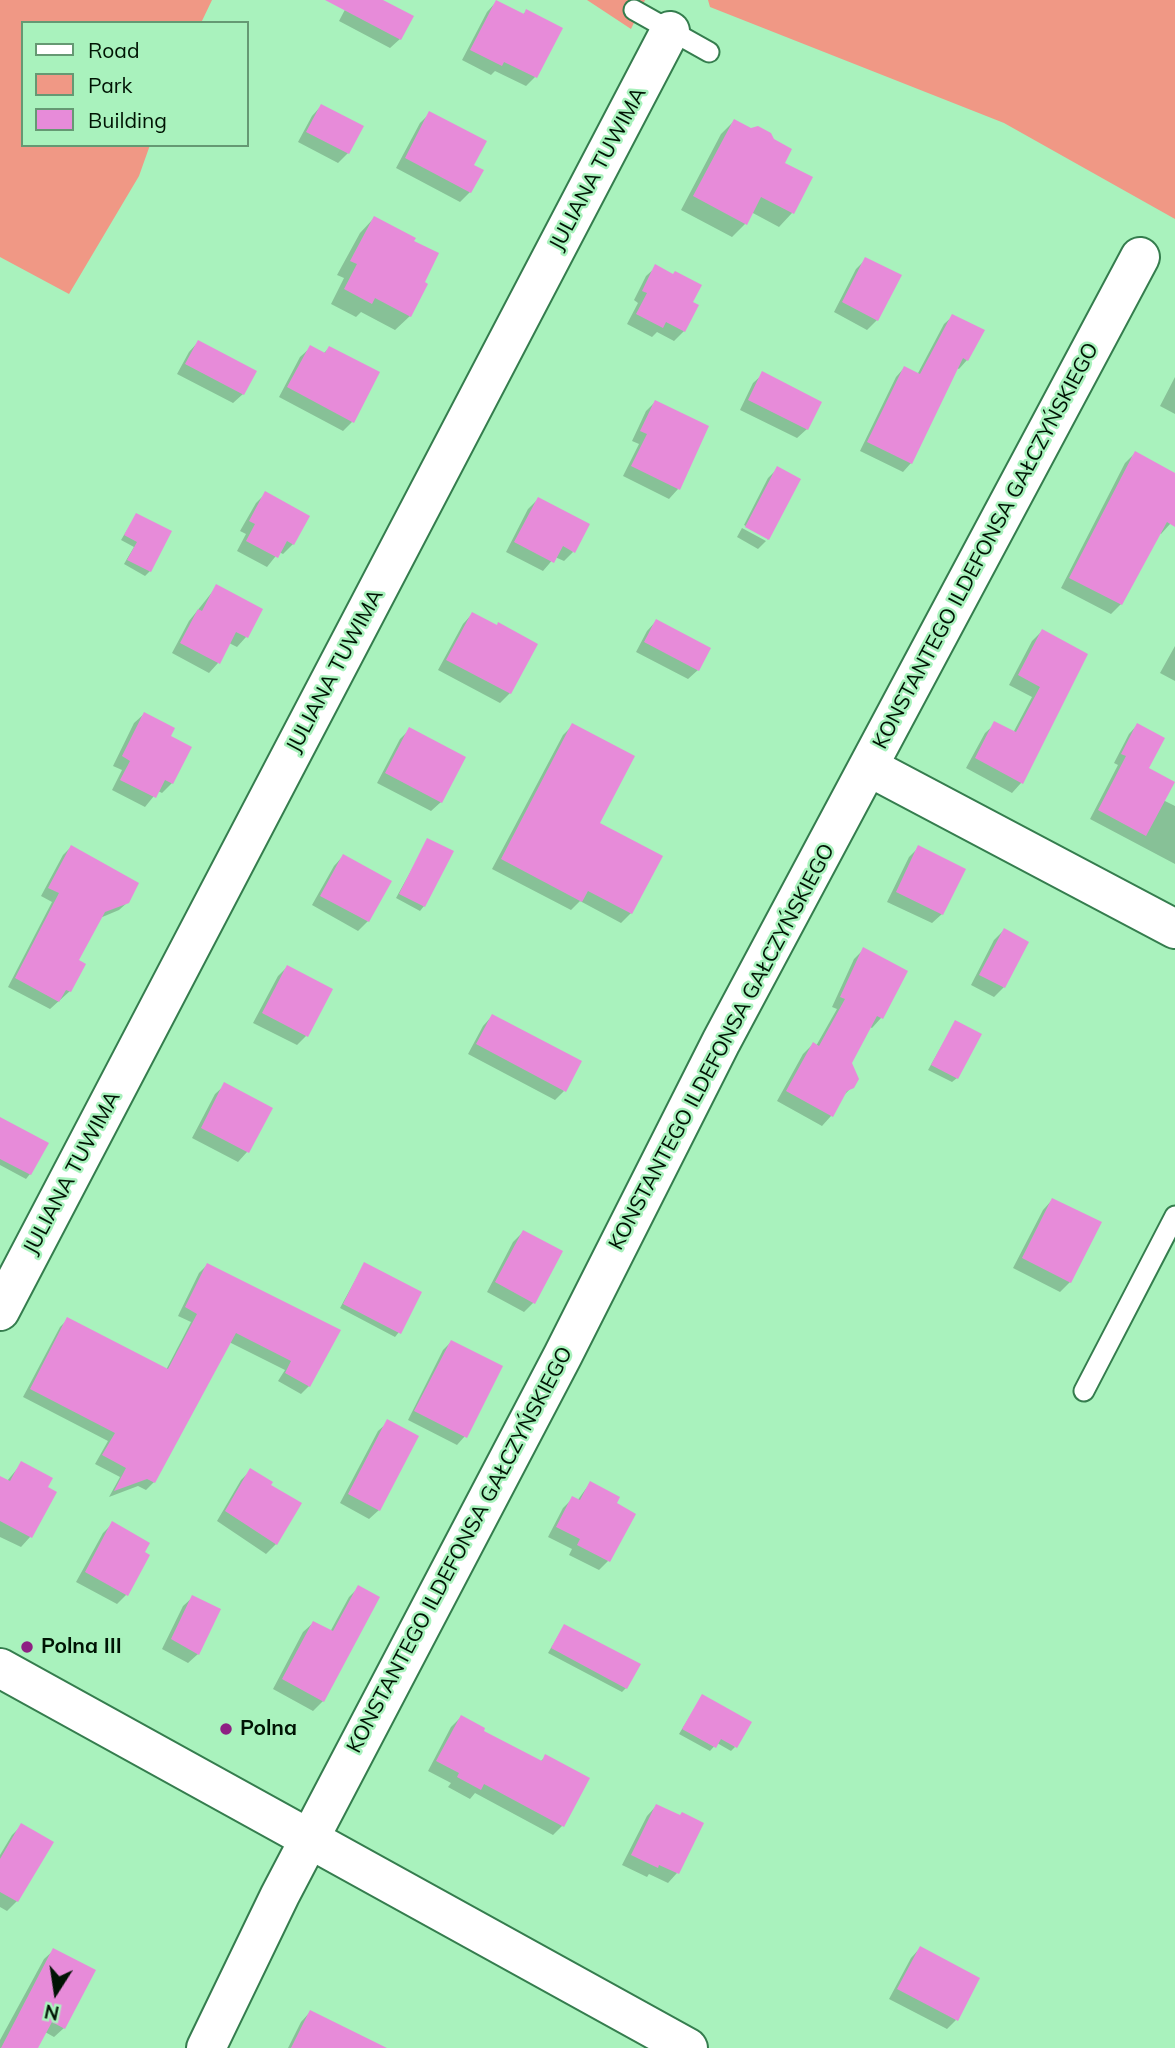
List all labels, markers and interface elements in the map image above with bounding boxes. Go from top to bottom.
legend [21,21,248,147]
text: Road [88,37,139,63]
text: Park [88,72,132,98]
street label: JULIANA TUWIMA [544,83,652,255]
text: Building [88,107,167,133]
street label: KONSTANTEGO ILDEFONSA GAŁCZYŃSKIEGO [868,339,1104,753]
street label: JULIANA TUWIMA [281,585,389,757]
street label: KONSTANTEGO ILDEFONSA GAŁCZYŃSKIEGO [604,840,840,1254]
street label: JULIANA TUWIMA [18,1087,126,1259]
street label: KONSTANTEGO ILDEFONSA GAŁCZYŃSKIEGO [342,1343,578,1757]
place label: Polna III [41,1634,122,1660]
marker: Polna III [19,1639,35,1655]
place label: Polna [240,1716,297,1742]
marker: Polna [218,1721,234,1737]
north arrow [21,1957,91,2027]
text: N [42,1999,61,2026]

